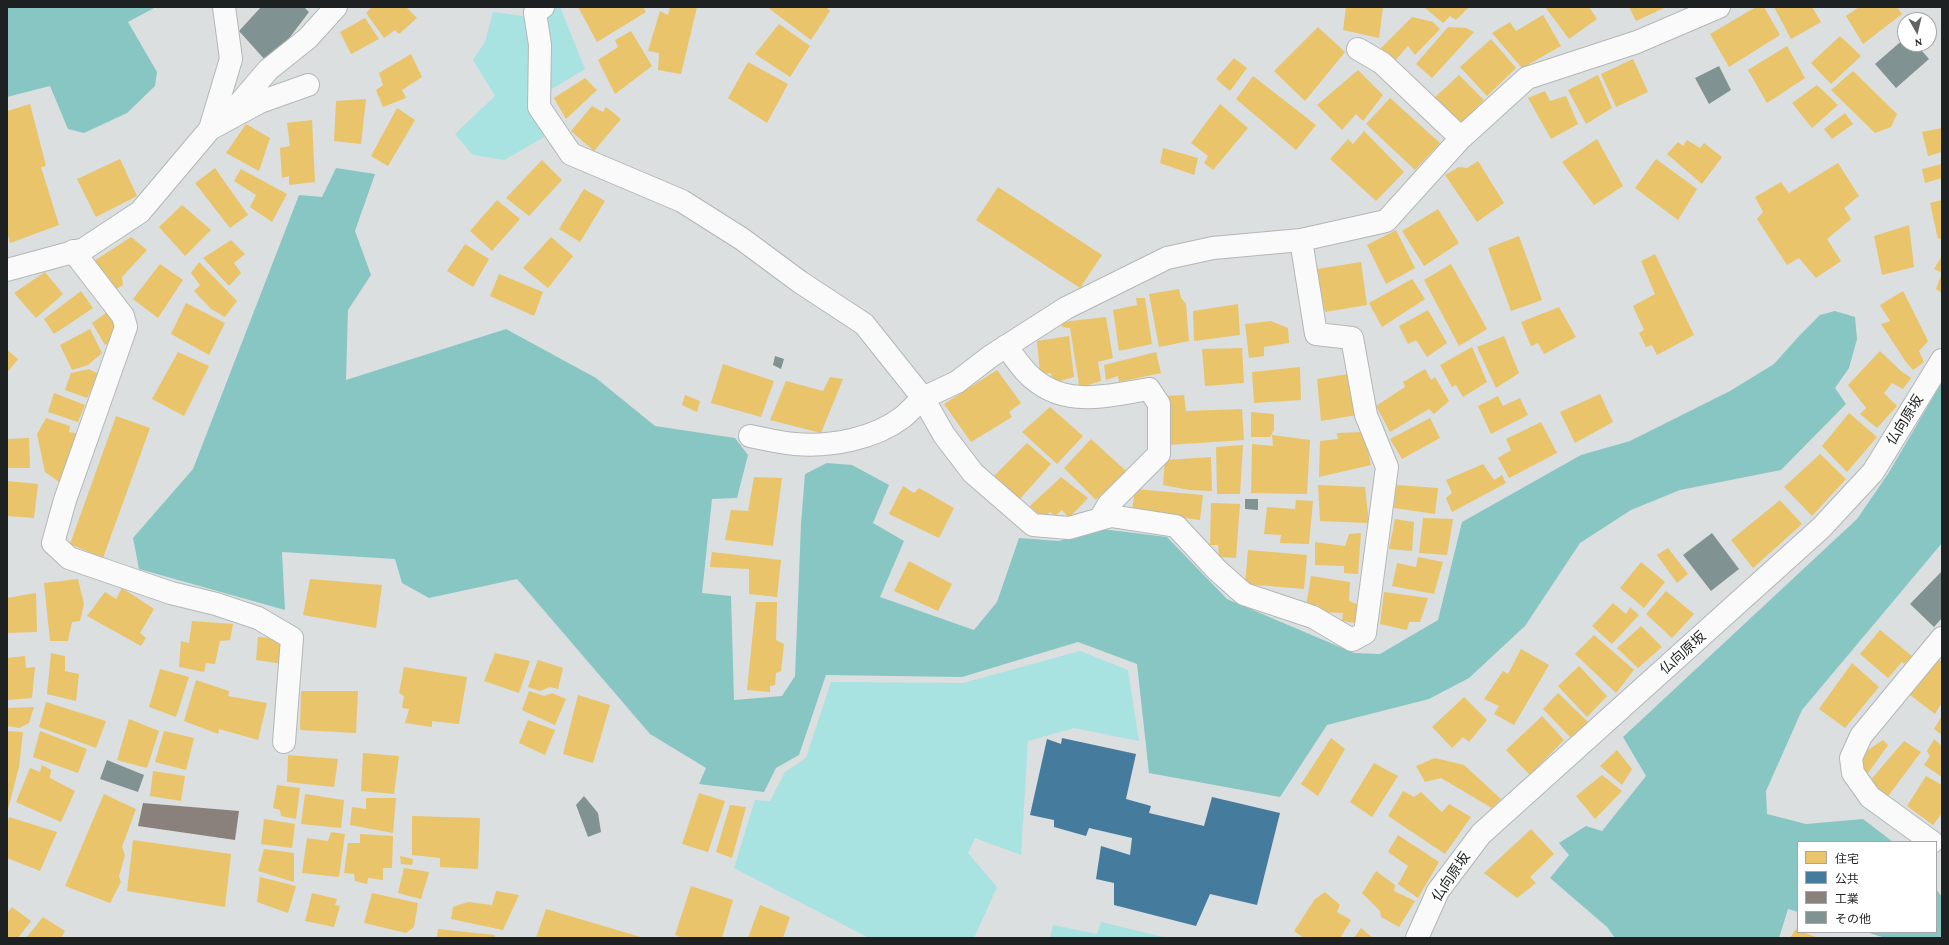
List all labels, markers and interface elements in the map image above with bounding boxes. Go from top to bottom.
north arrow [1897,12,1937,52]
text: N [1914,36,1923,49]
street label: 仏向原坂 [1883,392,1927,448]
street label: 仏向原坂 [1657,628,1709,678]
legend [1797,841,1937,933]
street label: 仏向原坂 [1428,849,1474,905]
text: 住宅 [1835,852,1859,866]
text: 公共 [1835,872,1859,886]
text: 工業 [1835,892,1859,906]
text: その他 [1835,912,1871,926]

